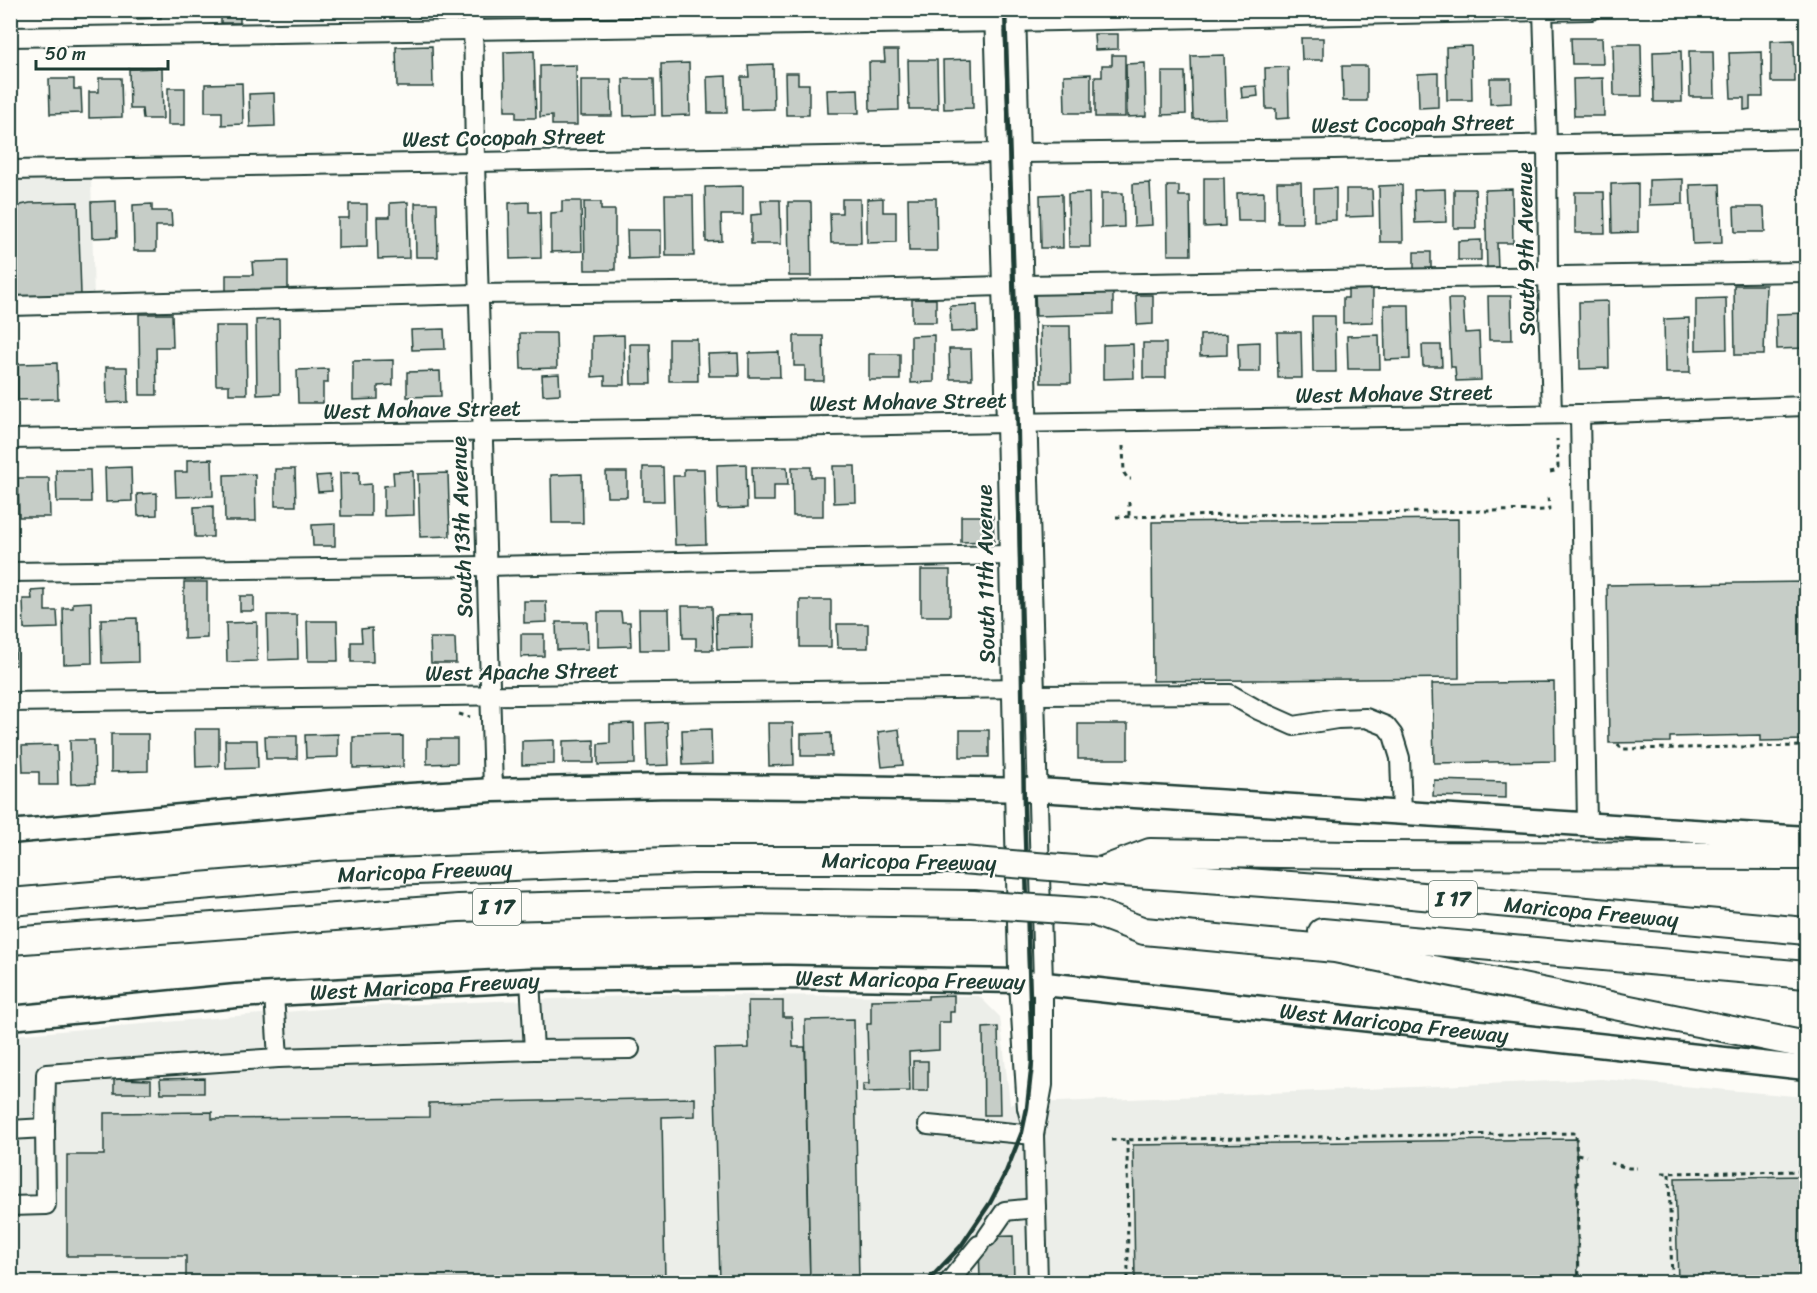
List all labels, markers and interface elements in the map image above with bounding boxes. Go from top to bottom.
scale bar [36,33,168,71]
text: 50 m [45,38,86,70]
street label: West Cocopah Street [1311,102,1516,145]
street label: West Cocopah Street [402,116,607,159]
street label: South 9th Avenue [1504,161,1547,336]
street label: West Mohave Street [1295,372,1493,415]
street label: West Mohave Street [809,380,1007,423]
street label: West Mohave Street [323,388,521,431]
street label: South 13th Avenue [439,435,484,618]
street label: South 11th Avenue [964,484,1007,664]
street label: West Apache Street [425,650,620,693]
street label: Maricopa Freeway [821,840,997,883]
street label: Maricopa Freeway [337,848,514,894]
road number: I 17 [1429,881,1477,917]
street label: Maricopa Freeway [1502,885,1681,939]
road number: I 17 [473,889,521,925]
street label: West Maricopa Freeway [795,958,1028,1002]
street label: West Maricopa Freeway [309,961,540,1012]
street label: West Maricopa Freeway [1278,991,1511,1055]

